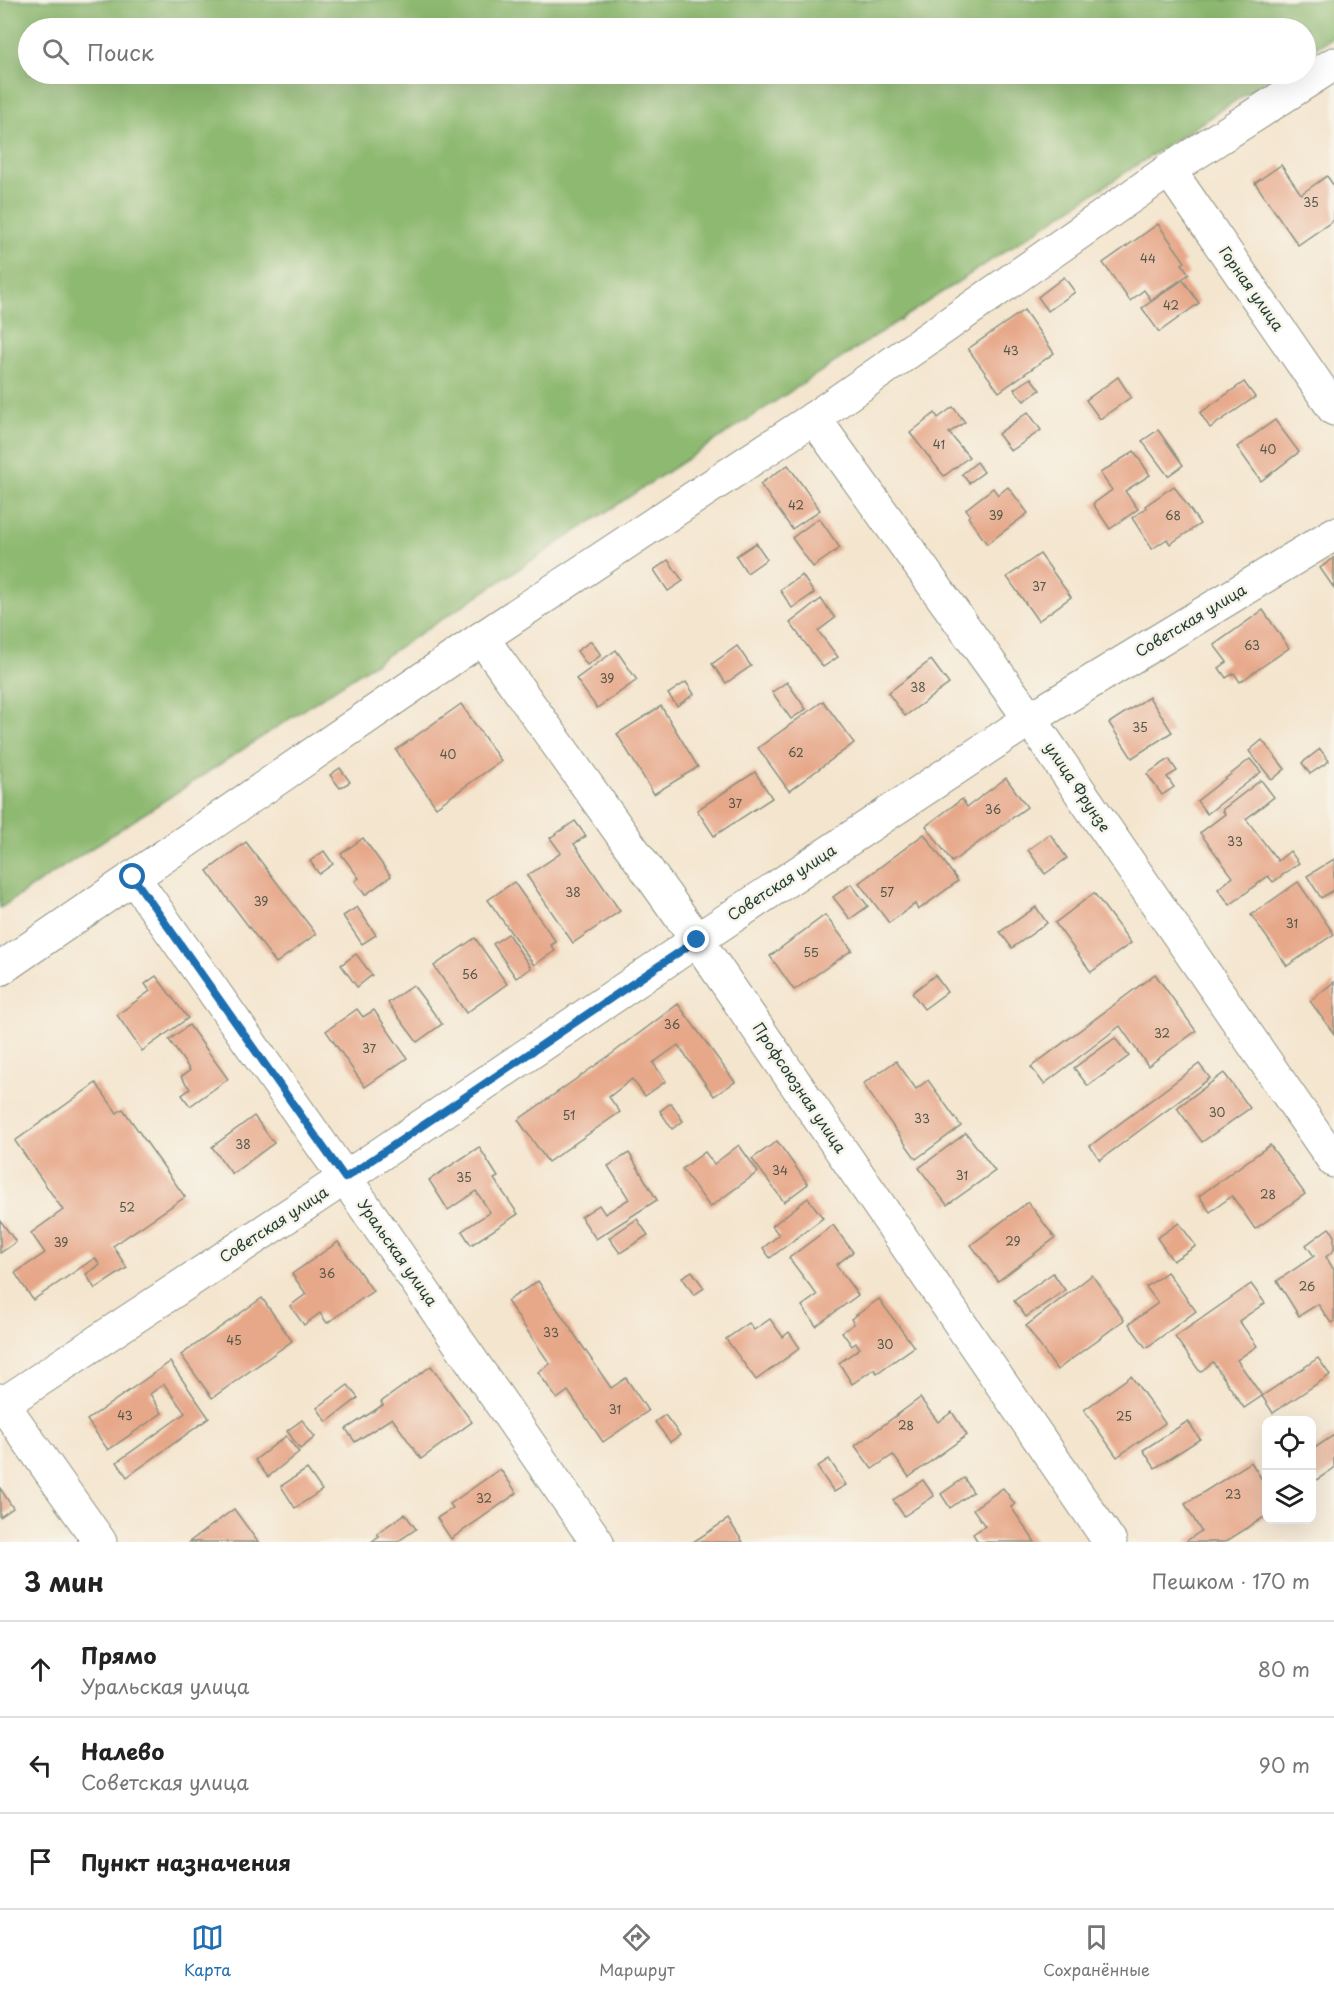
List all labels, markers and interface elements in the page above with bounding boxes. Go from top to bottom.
search box [18,18,1316,84]
icon: search [39,35,72,68]
text: Поиск [87,35,154,68]
house number: 35 [1303,193,1319,211]
street label: Горная улица [1214,241,1290,336]
house number: 44 [1140,249,1156,267]
house number: 42 [1163,296,1179,314]
house number: 43 [1003,341,1019,359]
house number: 41 [933,435,945,453]
house number: 40 [1260,440,1277,458]
house number: 42 [788,496,804,514]
house number: 39 [989,506,1003,524]
house number: 68 [1165,506,1181,524]
house number: 37 [1032,577,1047,595]
street label: Советская улица [1130,577,1251,662]
house number: 63 [1244,636,1260,654]
house number: 39 [600,669,614,687]
house number: 38 [910,678,926,696]
house number: 35 [1132,718,1148,736]
street label: улица Фрунзе [1040,737,1117,836]
house number: 62 [788,743,804,761]
house number: 40 [440,745,457,763]
house number: 37 [728,794,743,812]
house number: 36 [985,800,1001,818]
house number: 33 [1227,832,1243,850]
street label: Советская улица [722,838,841,926]
route start [119,863,145,889]
house number: 38 [565,883,581,901]
house number: 57 [880,883,894,901]
house number: 39 [254,892,268,910]
house number: 31 [1286,914,1298,932]
route end [683,926,709,952]
house number: 55 [803,943,819,961]
house number: 56 [462,965,478,983]
house number: 36 [664,1015,680,1033]
street label: Профсоюзная улица [748,1017,853,1158]
house number: 32 [1154,1024,1170,1042]
house number: 37 [362,1039,377,1057]
house number: 30 [1209,1103,1226,1121]
house number: 51 [563,1106,575,1124]
house number: 33 [914,1109,930,1127]
house number: 38 [235,1135,251,1153]
house number: 34 [772,1161,788,1179]
house number: 31 [956,1166,968,1184]
house number: 35 [456,1168,472,1186]
street label: Советская улица [214,1180,333,1268]
house number: 28 [1260,1185,1276,1203]
street label: Уральская улица [353,1194,444,1311]
house number: 52 [119,1198,135,1216]
house number: 29 [1005,1232,1021,1250]
house number: 39 [54,1233,68,1251]
house number: 36 [319,1264,335,1282]
house number: 26 [1299,1277,1315,1295]
house number: 33 [543,1323,559,1341]
house number: 45 [226,1331,242,1349]
house number: 30 [877,1335,894,1353]
house number: 31 [609,1400,621,1418]
house number: 43 [117,1406,133,1424]
house number: 25 [1116,1407,1132,1425]
house number: 28 [898,1416,914,1434]
map controls [1262,1416,1316,1524]
button: locate [1262,1416,1316,1470]
button: layers [1262,1470,1316,1524]
house number: 23 [1225,1485,1241,1503]
house number: 32 [476,1489,492,1507]
text: 3 мин [24,1562,104,1601]
text: Пешком · 170 m [1152,1566,1310,1596]
text: Прямо [81,1638,156,1671]
icon: ahead [24,1653,57,1686]
text: 80 m [1258,1654,1310,1684]
text: Уральская улица [81,1671,249,1701]
text: Налево [81,1734,164,1767]
icon: left [24,1749,57,1782]
text: 90 m [1259,1750,1310,1780]
text: Советская улица [81,1767,249,1797]
icon: arrive [24,1845,57,1878]
text: Пункт назначения [81,1845,291,1878]
tab: Карта [184,1921,231,1981]
tab: Маршрут [599,1921,675,1981]
tab: Сохранённые [1043,1921,1150,1981]

